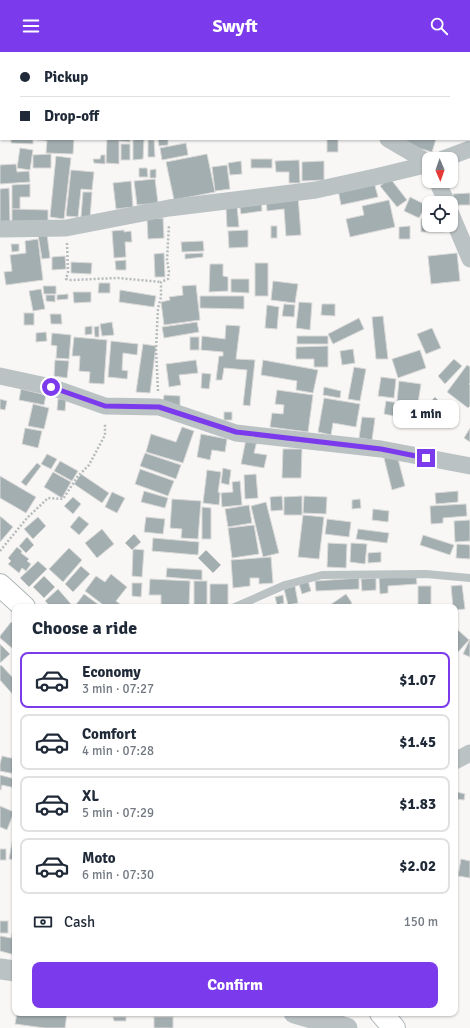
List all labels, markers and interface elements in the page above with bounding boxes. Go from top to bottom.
icon: menu [20,15,42,37]
text: Swyft [212,15,258,37]
icon: search [428,15,450,37]
text: Pickup [44,68,88,86]
text: Drop-off [44,107,99,125]
north arrow [422,152,458,188]
map controls [422,152,458,232]
button: locate [422,196,458,232]
route start [42,378,60,396]
callout: 1 min [393,400,459,428]
text: 1 min [410,406,442,422]
route end [417,449,435,467]
text: Choose a ride [32,617,137,639]
icon: car [34,662,70,698]
text: Economy [82,663,141,681]
text: $1.07 [399,671,436,689]
text: 3 min · 07:27 [82,681,154,697]
icon: car [34,724,70,760]
text: Comfort [82,725,136,743]
text: $1.45 [399,733,436,751]
text: 4 min · 07:28 [82,743,154,759]
icon: car [34,786,70,822]
text: XL [82,787,99,805]
text: $1.83 [399,795,436,813]
text: 5 min · 07:29 [82,805,154,821]
icon: car [34,848,70,884]
text: Moto [82,849,116,867]
text: $2.02 [399,857,436,875]
text: 6 min · 07:30 [82,867,154,883]
icon: cash [32,911,54,933]
text: Cash [64,913,95,931]
text: 150 m [404,914,438,930]
button: Confirm [32,962,438,1008]

